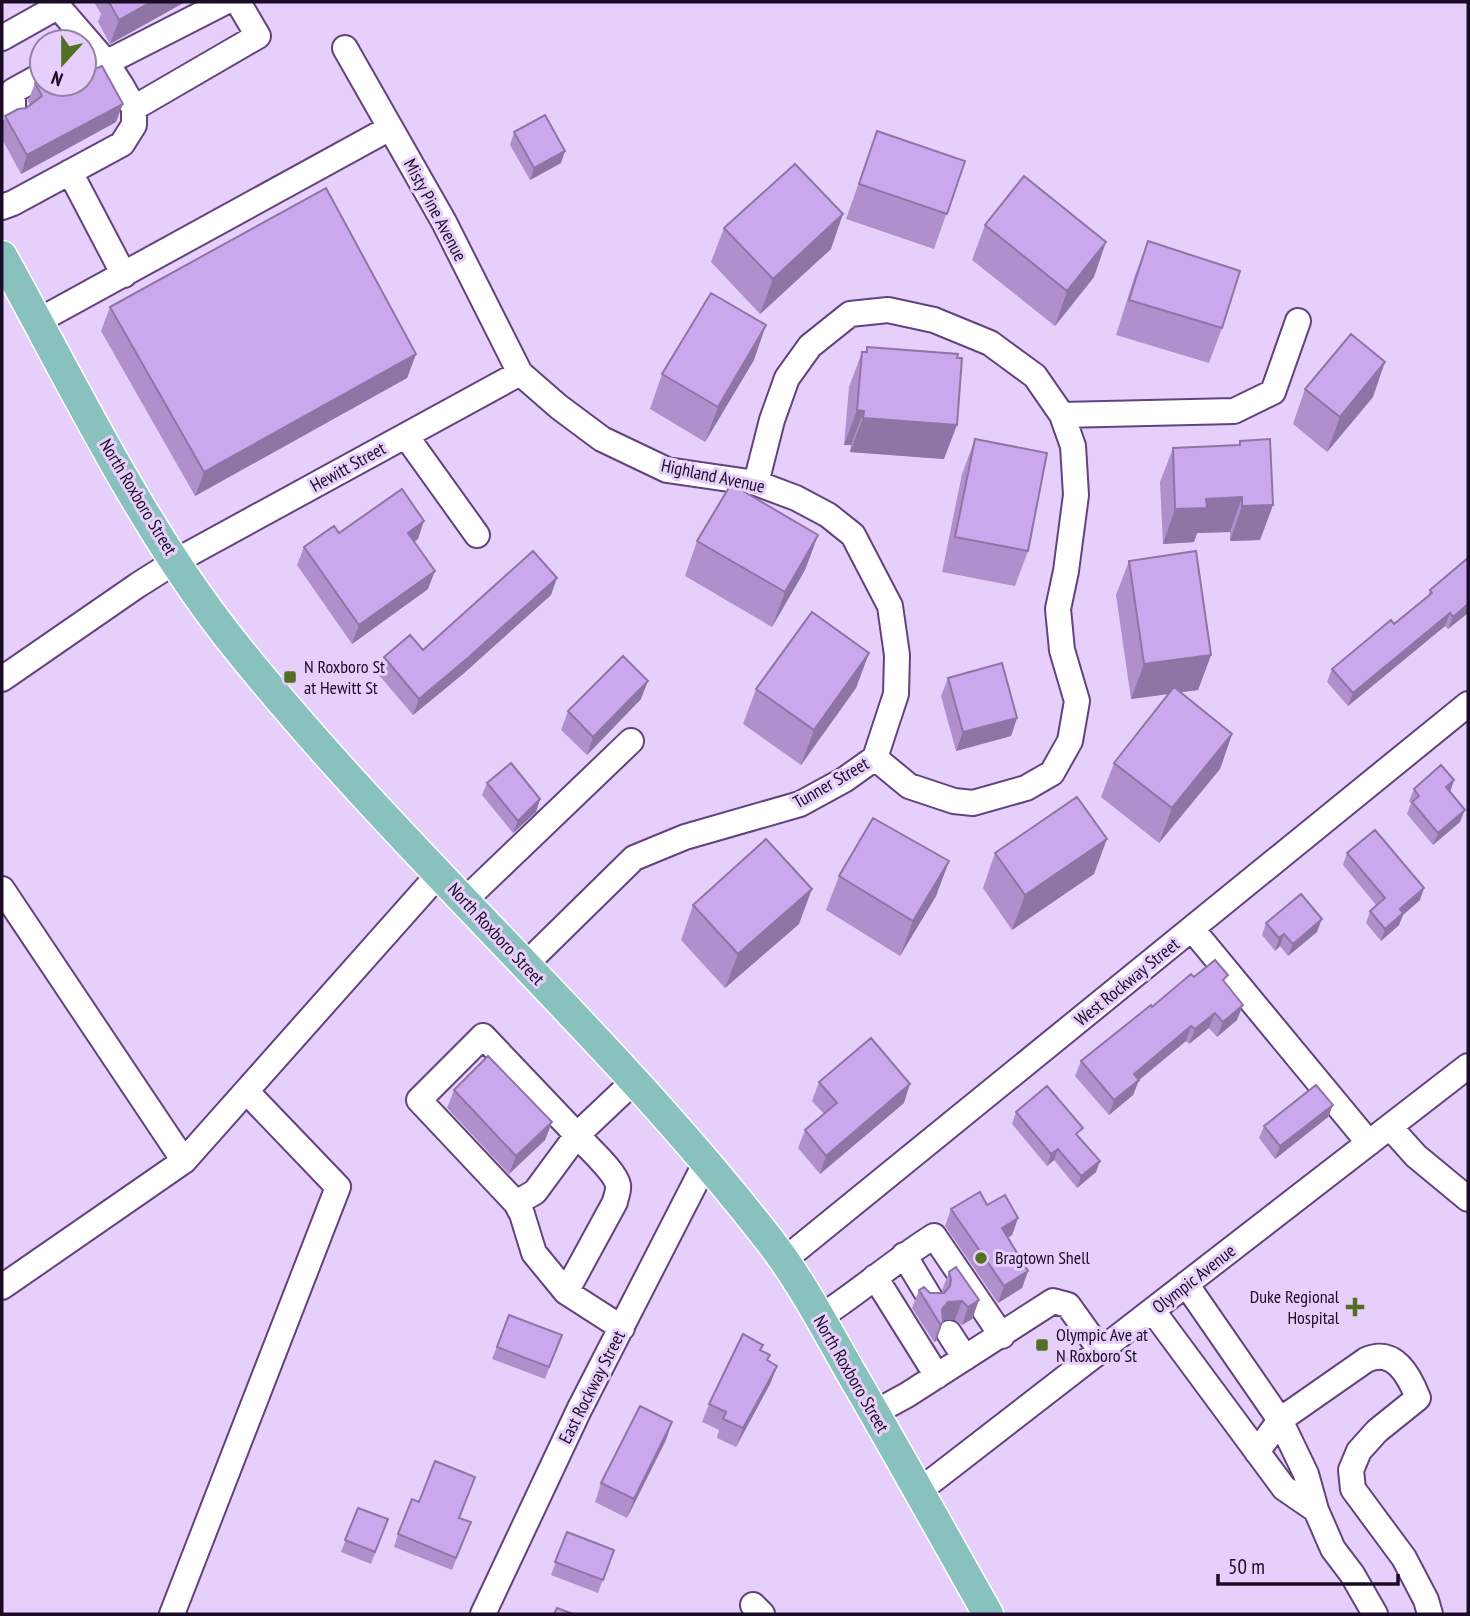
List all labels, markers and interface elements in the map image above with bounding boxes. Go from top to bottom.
north arrow [28,28,98,98]
text: N [48,66,66,92]
street label: Misty Pine Avenue [399,155,472,265]
street label: North Roxboro Street [95,434,182,559]
street label: Hewitt Street [306,436,389,497]
street label: Highland Avenue [659,453,767,498]
place label: N Roxboro St at Hewitt St [304,655,385,699]
marker: N Roxboro St at Hewitt St [282,669,298,685]
street label: Tunner Street [789,752,873,813]
street label: North Roxboro Street [443,878,550,990]
street label: West Rockway Street [1070,932,1184,1031]
street label: Olympic Avenue [1148,1239,1240,1318]
place label: Bragtown Shell [995,1246,1090,1269]
marker: Bragtown Shell [973,1250,989,1266]
place label: Duke Regional Hospital [1250,1285,1340,1329]
marker: Duke Regional Hospital [1345,1297,1365,1317]
street label: North Roxboro Street [809,1311,894,1437]
place label: Olympic Ave at N Roxboro St [1056,1323,1148,1367]
street label: East Rockway Street [553,1326,630,1447]
marker: Olympic Ave at N Roxboro St [1034,1337,1050,1353]
scale bar [1218,1542,1398,1586]
text: 50 m [1228,1553,1265,1580]

